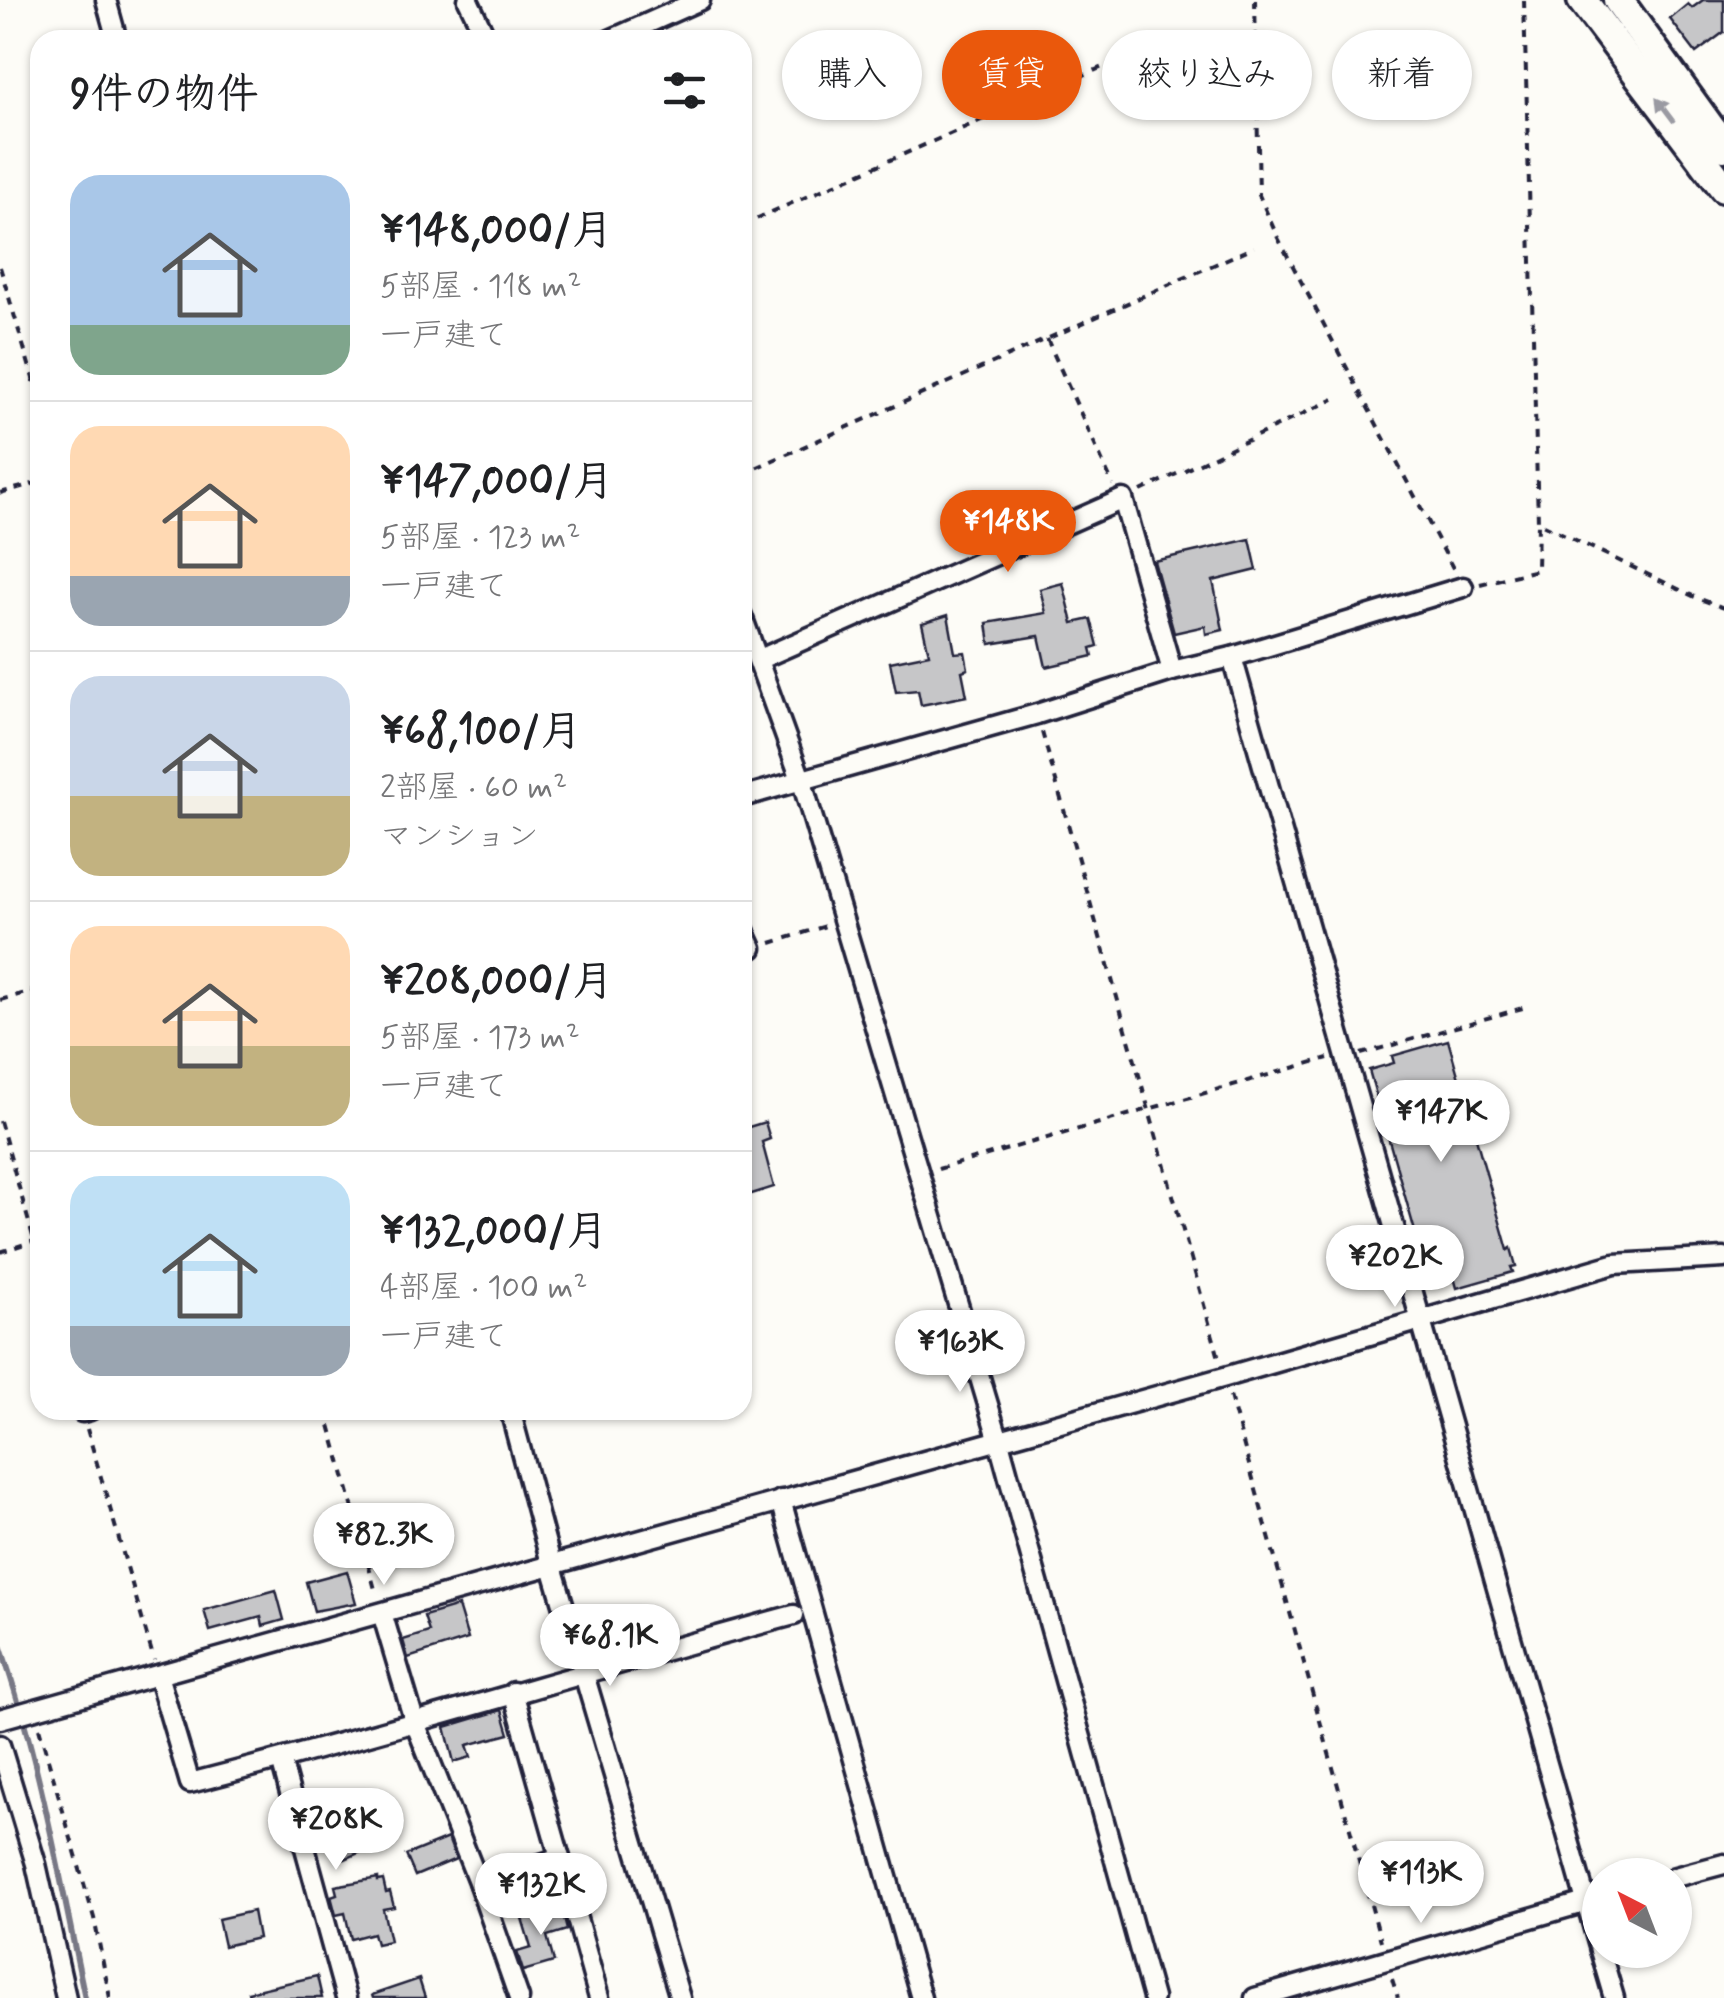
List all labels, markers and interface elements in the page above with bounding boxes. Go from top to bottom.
chip: 購入 [782,30,922,120]
chip: 賃貸 [942,30,1082,120]
chip: 絞り込み [1102,30,1312,120]
chip: 新着 [1332,30,1472,120]
icon: filters [657,63,712,118]
text: 9件の物件 [70,68,259,123]
one-way arrow [1656,97,1676,123]
text: ¥148,000/月 [380,204,613,259]
icon: home [150,215,270,335]
text: 5部屋 · 118 m² [380,266,581,308]
text: 一戸建て [380,315,508,357]
text: ¥147,000/月 [380,455,614,510]
icon: home [150,466,270,586]
pin: ¥148K [938,490,1078,575]
text: ¥148K [962,501,1054,543]
text: 5部屋 · 123 m² [380,517,580,559]
text: 一戸建て [380,566,508,608]
text: ¥68,100/月 [380,705,582,760]
icon: home [150,716,270,836]
text: 2部屋 · 60 m² [380,767,567,809]
text: マンション [380,816,539,858]
text: ¥208,000/月 [380,955,614,1010]
icon: home [150,966,270,1086]
text: 5部屋 · 173 m² [380,1017,580,1059]
text: 一戸建て [380,1066,508,1108]
pin: ¥147K [1371,1080,1511,1165]
text: ¥147K [1395,1091,1487,1133]
text: ¥132,000/月 [380,1205,608,1260]
icon: home [150,1216,270,1336]
pin: ¥202K [1325,1225,1465,1310]
text: ¥202K [1348,1236,1442,1278]
text: 4部屋 · 100 m² [380,1267,587,1309]
pin: ¥163K [890,1310,1030,1395]
text: 一戸建て [380,1316,508,1358]
text: ¥163K [917,1321,1003,1363]
pin: ¥82.3K [303,1503,465,1588]
text: ¥82.3K [335,1514,433,1556]
pin: ¥68.1K [529,1604,691,1689]
text: ¥68.1K [562,1615,658,1657]
pin: ¥208K [266,1788,406,1873]
text: ¥208K [290,1799,382,1841]
pin: ¥113K [1351,1841,1491,1926]
text: ¥113K [1380,1852,1462,1894]
pin: ¥132K [471,1853,611,1938]
north arrow [1582,1858,1692,1968]
map controls [1582,1858,1692,1968]
text: ¥132K [497,1864,585,1906]

